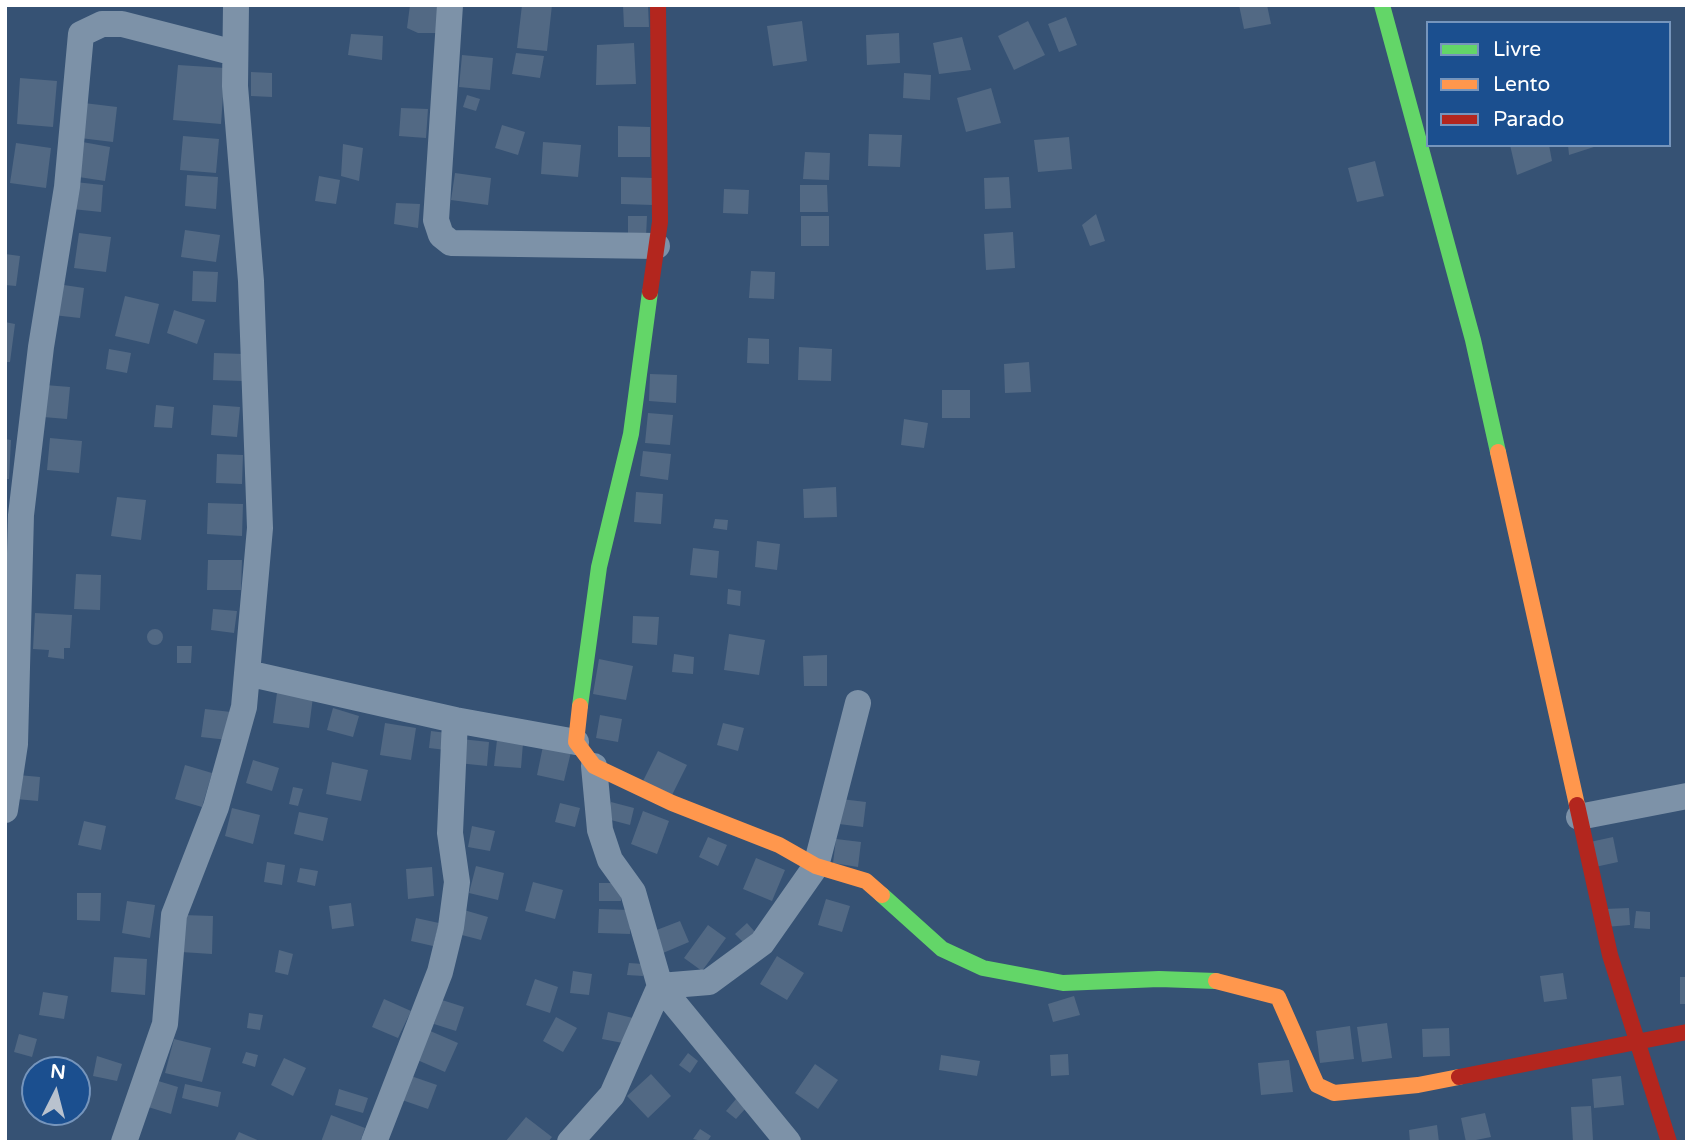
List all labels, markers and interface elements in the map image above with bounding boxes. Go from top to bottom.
legend [1426,21,1671,147]
text: Livre [1493,37,1541,62]
text: Lento [1493,72,1550,97]
text: Parado [1493,107,1564,132]
north arrow [21,1056,91,1126]
text: N [49,1060,67,1084]

